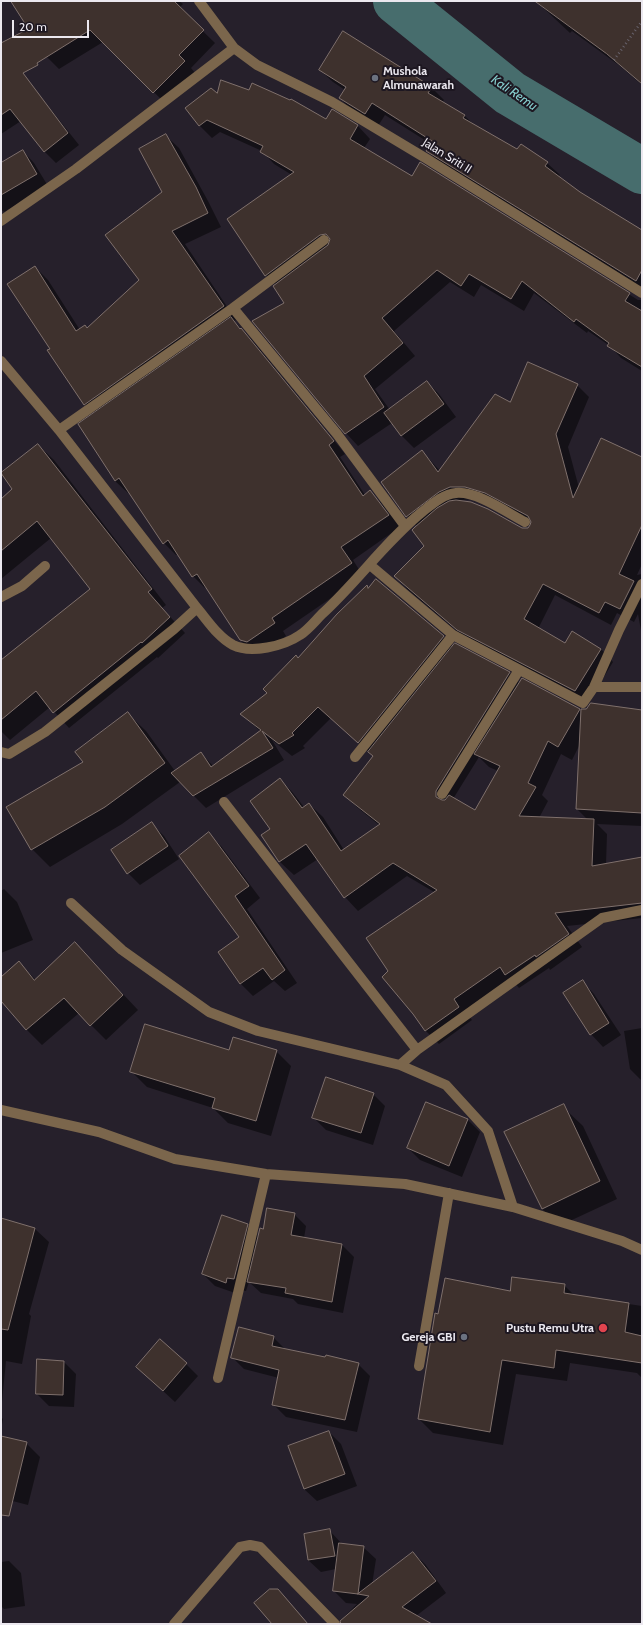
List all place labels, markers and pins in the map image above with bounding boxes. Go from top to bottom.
place label: Mushola Almunawarah [383,64,454,92]
marker: Mushola Almunawarah [370,73,380,83]
place label: Pustu Remu Utra [506,1321,594,1335]
marker: Pustu Remu Utra [597,1322,609,1334]
place label: Gereja GBI [401,1330,456,1344]
marker: Gereja GBI [459,1332,469,1342]

